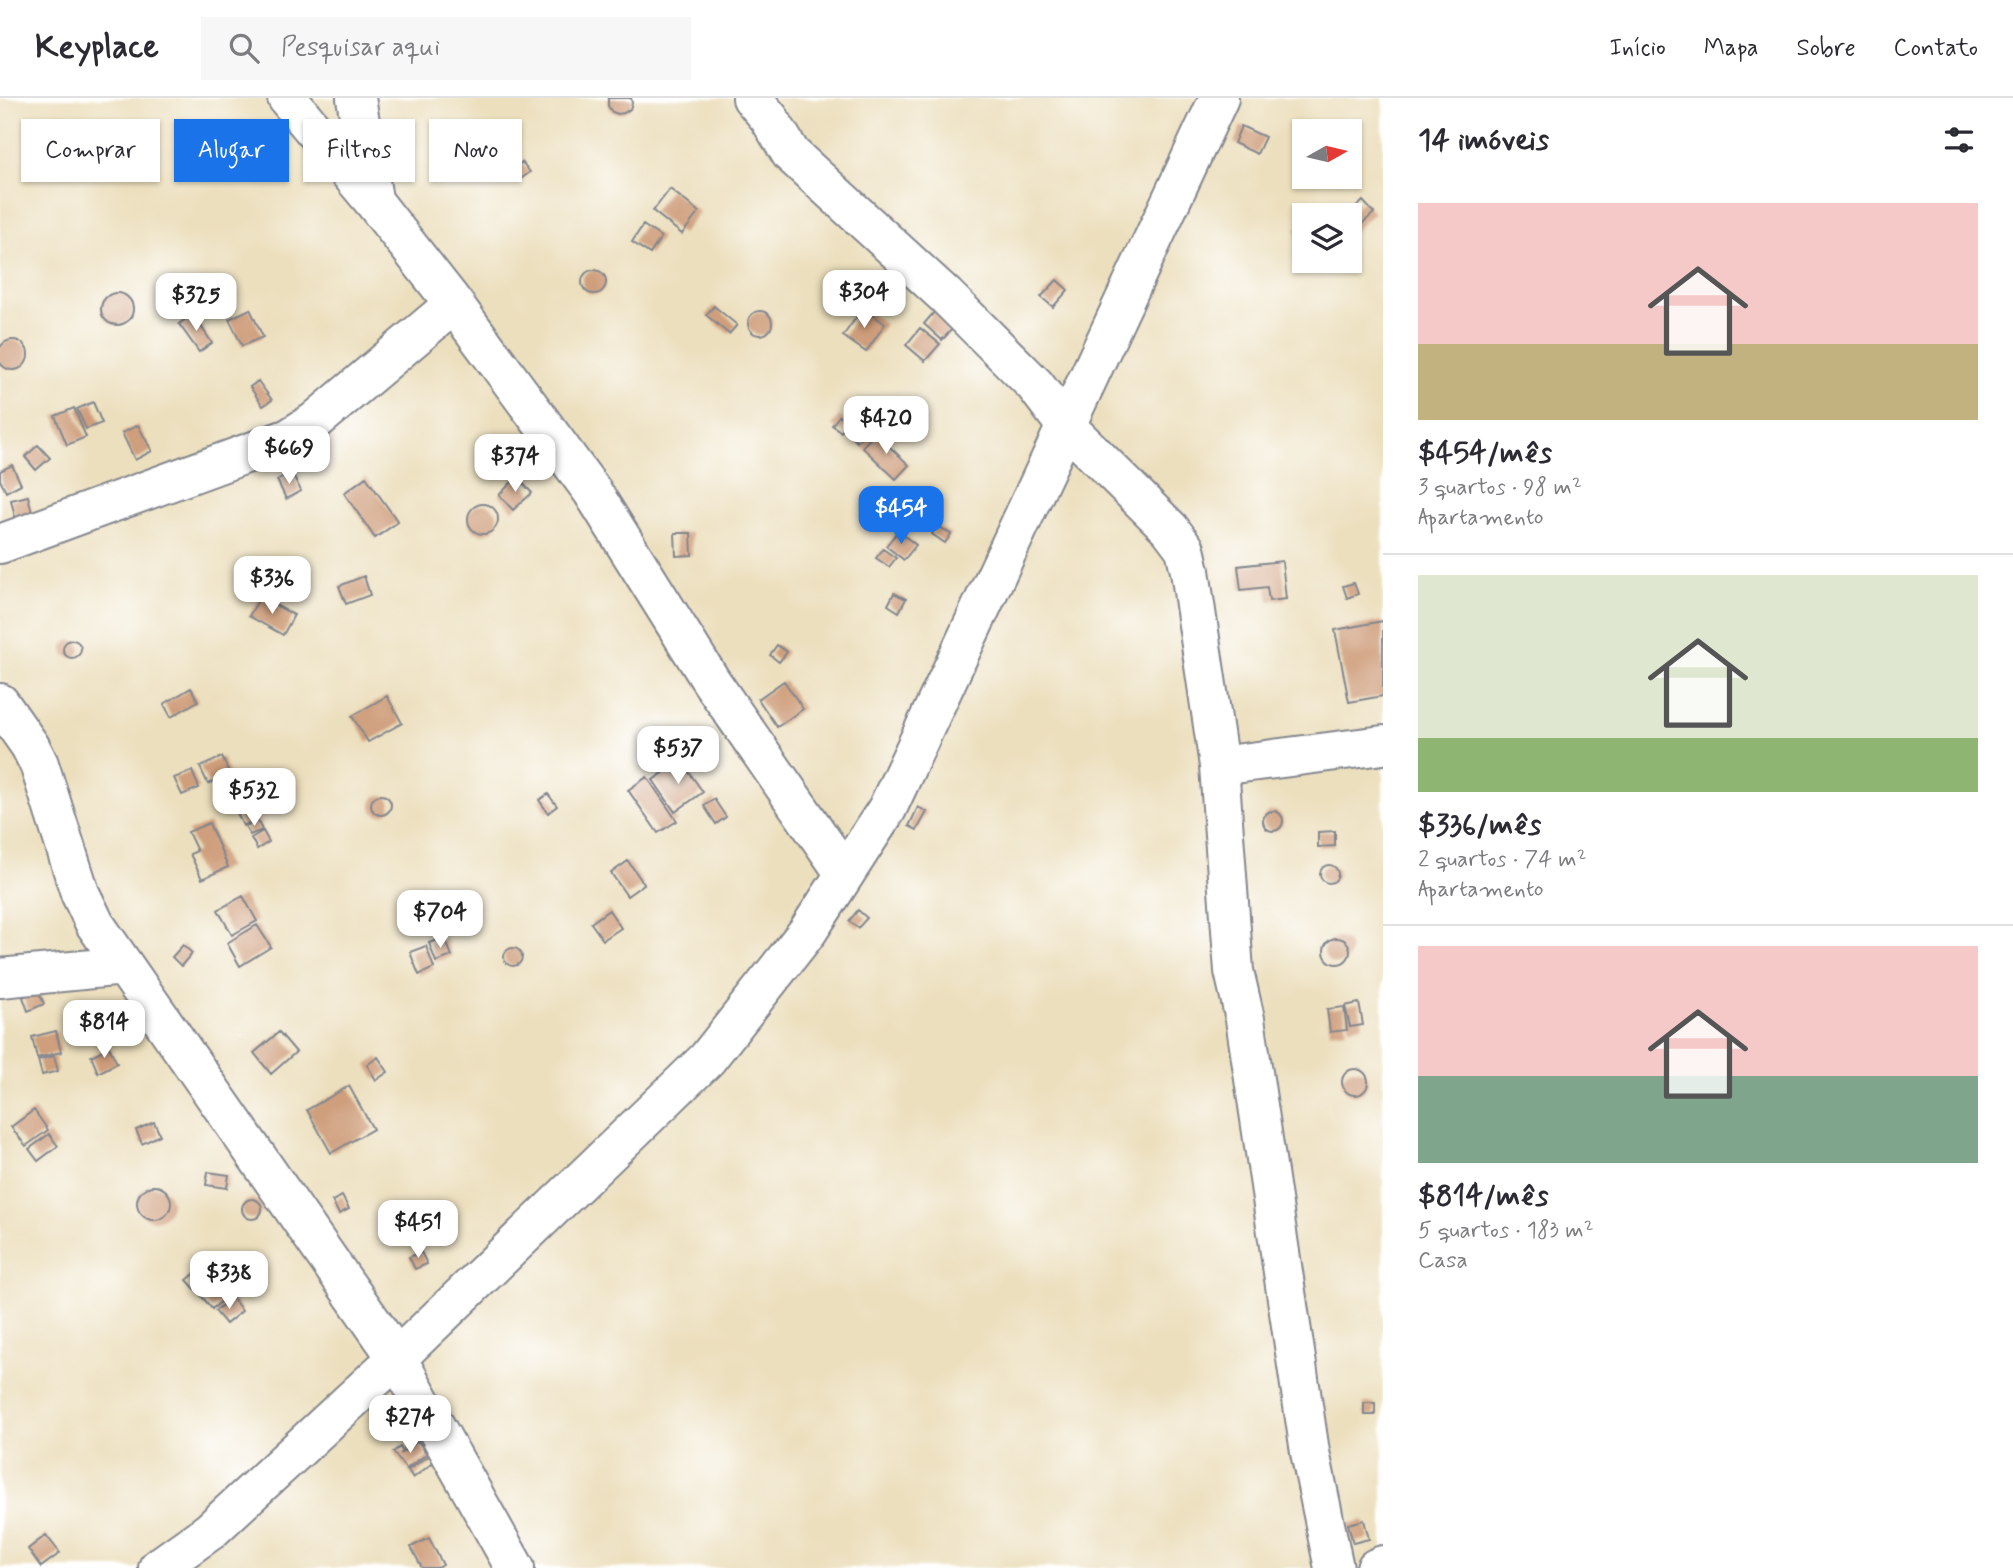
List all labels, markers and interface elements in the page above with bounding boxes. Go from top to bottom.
search box [201,17,691,80]
text: Keyplace [35,26,159,70]
icon: search [225,29,263,67]
text: Pesquisar aqui [281,31,440,65]
text: Início [1609,33,1666,64]
text: Mapa [1704,33,1758,64]
text: Sobre [1796,33,1856,64]
text: Contato [1894,33,1978,64]
chip: Comprar [21,119,160,182]
chip: Alugar [174,119,289,182]
chip: Filtros [303,119,415,182]
chip: Novo [429,119,522,182]
north arrow [1292,119,1362,189]
map controls [1292,119,1362,273]
text: 14 imóveis [1418,121,1549,160]
icon: filters [1940,121,1978,159]
button: layers [1292,203,1362,273]
icon: home [1635,248,1761,374]
pin: $304 [823,271,905,330]
pin: $325 [155,274,237,333]
text: $304 [839,278,889,308]
text: $325 [172,281,220,311]
pin: $420 [845,396,927,456]
text: $420 [860,404,912,434]
pin: $669 [248,426,330,486]
text: $669 [264,434,314,464]
pin: $374 [474,434,556,494]
text: $454/mês [1418,434,1552,473]
text: $374 [490,442,540,472]
text: 3 quartos · 98 m² [1418,473,1582,503]
pin: $454 [860,486,942,546]
text: $454 [875,494,927,524]
text: Apartamento [1418,503,1544,533]
pin: $336 [231,556,313,616]
text: $336 [250,564,294,594]
icon: home [1635,620,1761,746]
pin: $537 [637,726,719,786]
text: $537 [653,734,703,764]
pin: $532 [213,768,295,828]
text: $532 [229,776,279,806]
text: $336/mês [1418,806,1541,845]
text: 2 quartos · 74 m² [1418,845,1587,875]
text: Apartamento [1418,875,1544,905]
pin: $704 [399,890,481,950]
text: $704 [413,898,467,928]
icon: home [1635,991,1761,1117]
pin: $814 [63,1000,145,1060]
text: $814 [79,1008,129,1038]
text: $814/mês [1418,1177,1548,1216]
pin: $451 [377,1200,459,1260]
text: $451 [394,1208,442,1238]
text: 5 quartos · 183 m² [1418,1216,1594,1246]
text: Casa [1418,1246,1468,1276]
pin: $338 [188,1252,270,1311]
text: $338 [206,1259,252,1289]
pin: $274 [369,1396,451,1455]
text: $274 [385,1403,435,1433]

